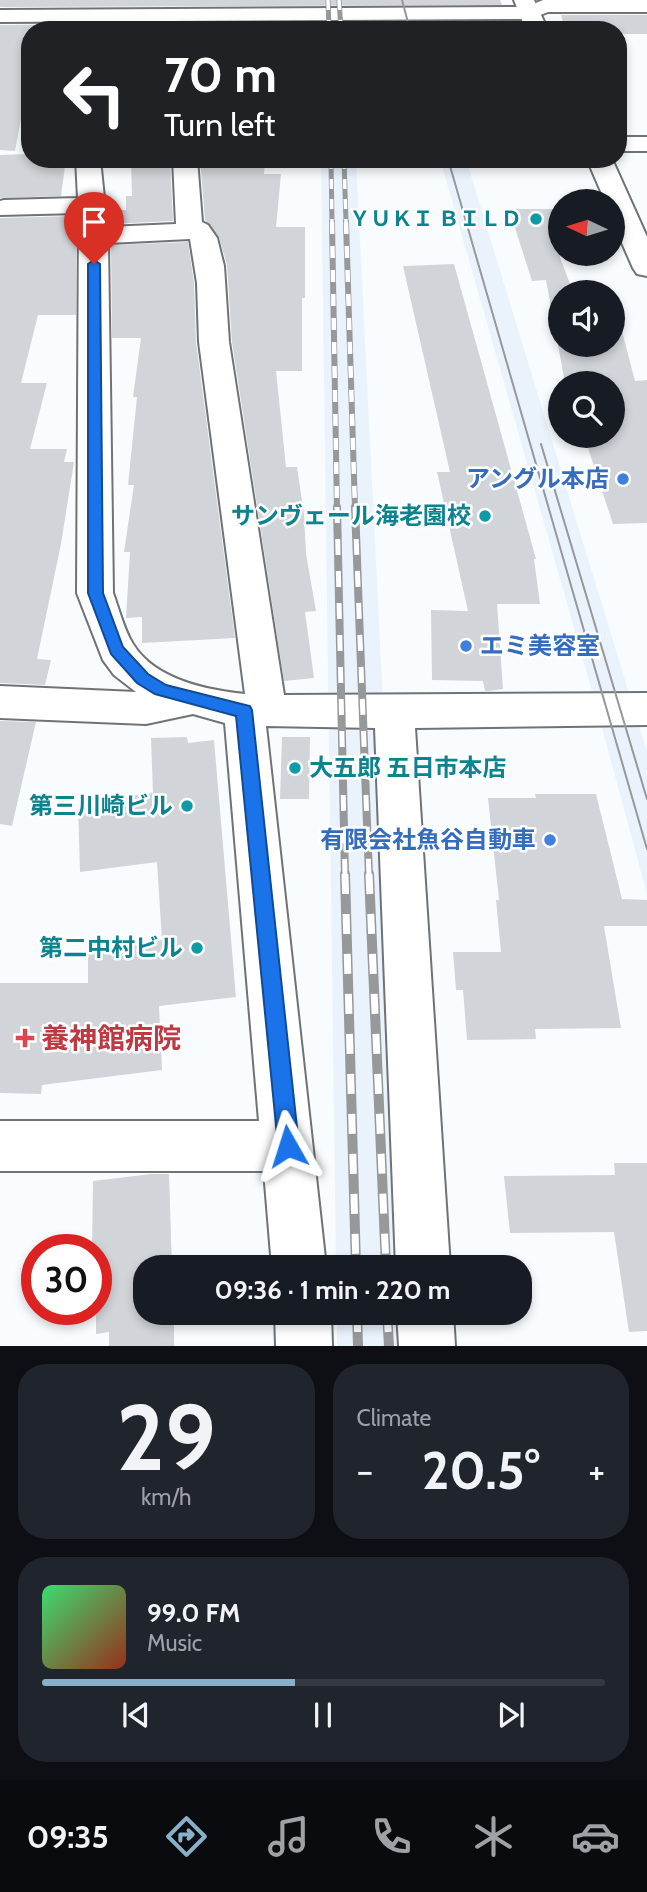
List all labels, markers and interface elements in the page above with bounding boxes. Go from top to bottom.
text: 70 m [164,45,277,104]
icon: left [49,49,140,140]
text: Turn left [164,105,275,144]
north arrow [548,189,625,266]
map controls [548,189,625,448]
pin [64,192,124,264]
icon: arrive [75,203,113,241]
place label: ＹＵＫＩ ＢＩＬＤ [349,206,522,231]
marker: ＹＵＫＩ ＢＩＬＤ [528,211,544,227]
button: sound [548,280,625,357]
button: search [548,371,625,448]
place label: アングル本店 [466,464,609,493]
marker: アングル本店 [615,471,631,487]
place label: サンヴェール海老園校 [231,501,471,530]
marker: サンヴェール海老園校 [477,508,493,524]
place label: エミ美容室 [480,631,600,660]
marker: エミ美容室 [458,638,474,654]
place label: 大五郎 五日市本店 [309,753,506,782]
marker: 大五郎 五日市本店 [287,760,303,776]
place label: 第三川崎ビル [29,791,173,820]
marker: 第三川崎ビル [179,798,195,814]
place label: 有限会社魚谷自動車 [320,825,536,854]
marker: 有限会社魚谷自動車 [542,832,558,848]
place label: 第二中村ビル [39,933,183,962]
marker: 第二中村ビル [189,940,205,956]
place label: 養神館病院 [41,1021,181,1055]
marker: 養神館病院 [15,1028,35,1048]
position arrow [251,1109,325,1183]
speed limit sign: 30 [21,1234,112,1325]
text: 09:36 · 1 min · 220 m [215,1274,450,1306]
text: 29 [117,1382,216,1493]
text: Climate [357,1404,431,1432]
text: 20.5° [422,1439,540,1502]
text: − [357,1447,373,1494]
text: + [588,1447,605,1494]
text: km/h [141,1483,191,1511]
text: 99.0 FM [147,1597,240,1629]
text: Music [147,1629,202,1657]
icon: previous [117,1696,155,1734]
icon: pause [304,1696,342,1734]
icon: next [492,1696,530,1734]
icon: directions [162,1812,211,1861]
icon: music [264,1812,313,1861]
icon: phone [367,1812,416,1861]
icon: climate [469,1812,518,1861]
icon: car [571,1812,620,1861]
text: 09:35 [27,1817,109,1856]

